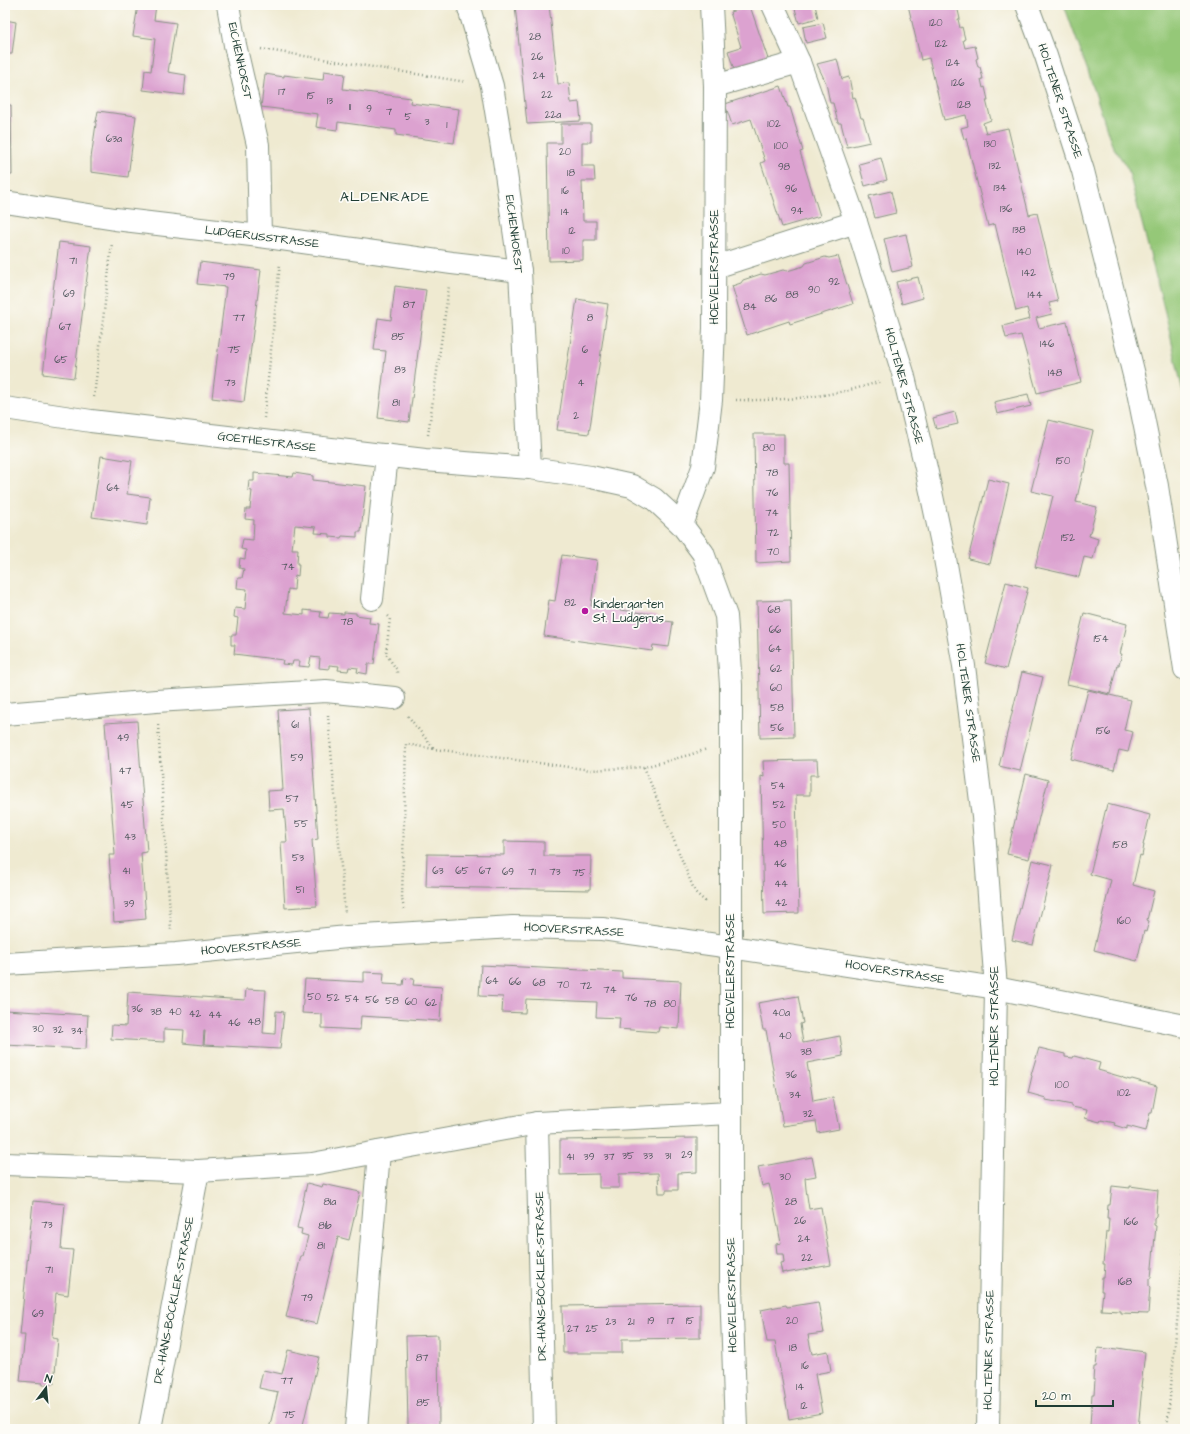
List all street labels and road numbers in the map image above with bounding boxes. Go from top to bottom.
street label: EICHENHORST [224,21,257,102]
street label: HOLTENER STRASSE [1033,41,1087,161]
street label: EICHENHORST [501,194,527,274]
street label: HOEVELERSTRASSE [706,210,723,324]
street label: LUDGERUSSTRASSE [204,222,320,252]
street label: HOLTENER STRASSE [880,326,928,446]
street label: GOETHESTRASSE [217,428,317,456]
street label: HOLTENER STRASSE [951,642,985,764]
street label: HOEVELERSTRASSE [722,914,739,1028]
street label: HOOVERSTRASSE [523,919,625,941]
street label: HOOVERSTRASSE [200,934,302,960]
street label: HOOVERSTRASSE [844,956,946,988]
street label: HOLTENER STRASSE [986,966,1003,1086]
street label: DR.-HANS-BÖCKLER-STRASSE [531,1191,551,1361]
street label: DR.-HANS-BÖCKLER-STRASSE [149,1215,199,1385]
street label: HOEVELERSTRASSE [722,1237,742,1353]
street label: HOLTENER STRASSE [979,1290,999,1410]

